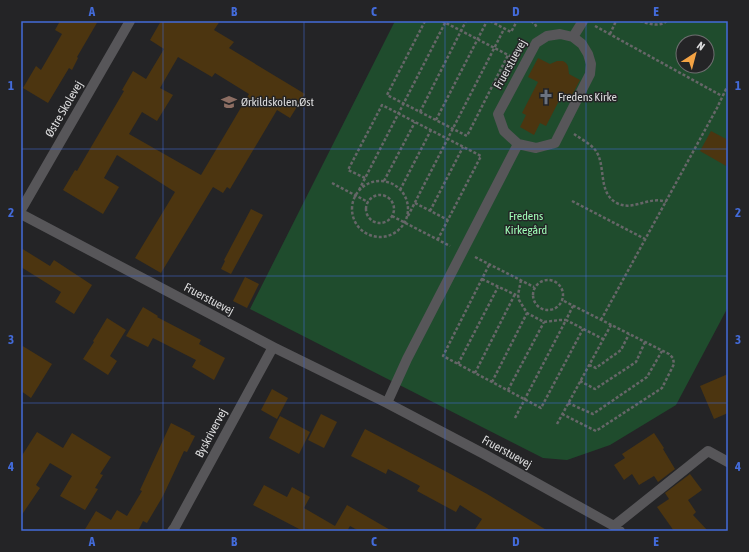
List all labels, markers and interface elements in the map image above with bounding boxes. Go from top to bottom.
text: A [88,4,96,19]
text: B [231,4,238,19]
text: C [371,4,377,19]
text: D [512,4,520,19]
text: E [653,4,659,19]
north arrow [675,34,715,74]
street label: Fruerstuevej [491,37,529,91]
text: N [695,39,707,53]
text: 1 [8,78,14,93]
street label: Østre Skolevej [42,78,86,140]
text: 1 [735,78,741,93]
church icon: Fredens Kirke [537,88,555,106]
place label: Fredens Kirke [558,90,617,104]
school or university icon: Ørkildskolen,Øst [220,93,238,111]
place label: Ørkildskolen,Øst [241,95,315,109]
text: 2 [8,205,14,220]
text: 2 [735,205,741,220]
park label: Fredens Kirkegård [505,209,547,237]
street label: Fruerstuevej [182,280,236,318]
text: 3 [8,332,14,347]
text: 3 [735,332,741,347]
street label: Byskrivervej [192,406,230,460]
street label: Fruerstuevej [480,433,534,471]
text: 4 [7,459,14,474]
text: 4 [734,459,741,474]
text: A [88,534,96,549]
text: B [231,534,238,549]
text: C [371,534,377,549]
text: D [512,534,520,549]
text: E [653,534,659,549]

